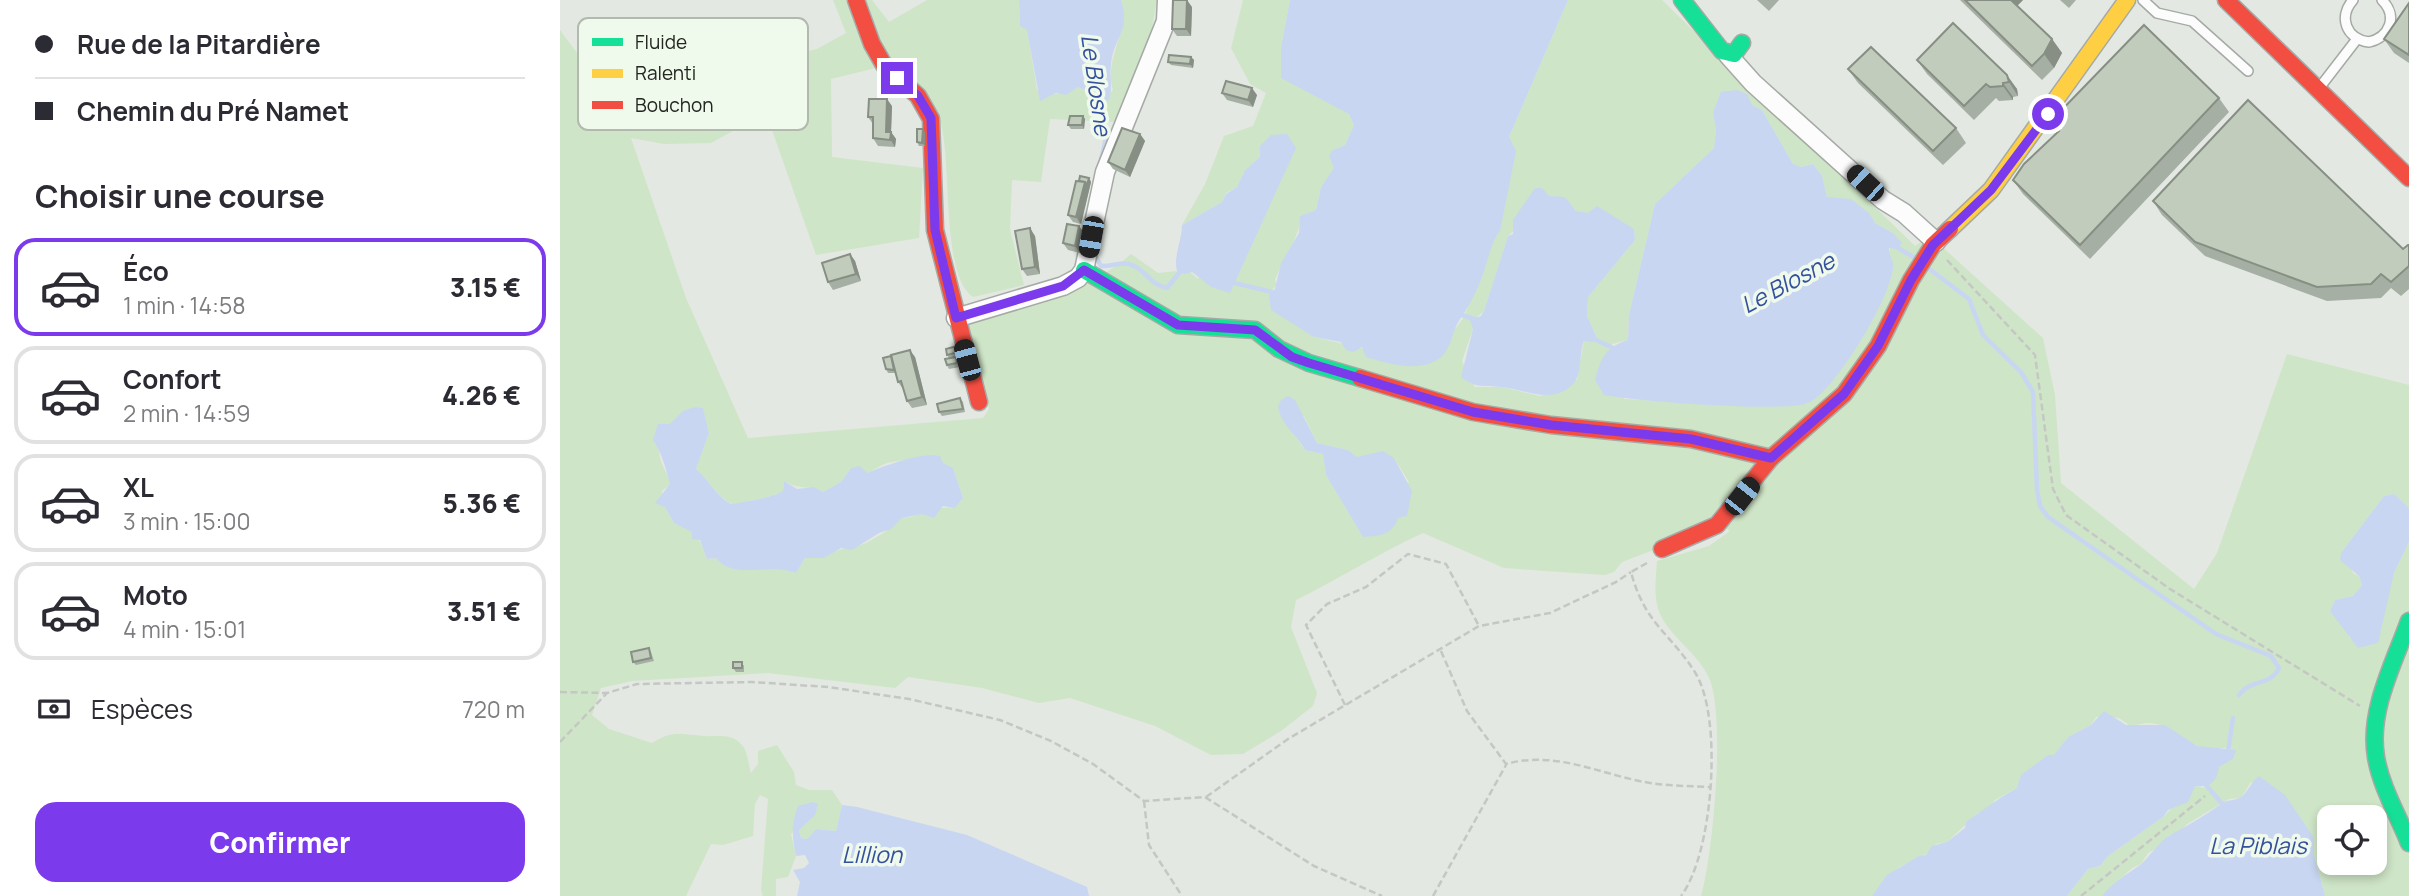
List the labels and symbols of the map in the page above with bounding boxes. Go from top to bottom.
legend [578,18,808,130]
text: Fluide [635,29,687,55]
water label: Le Blosne [1074,32,1120,139]
text: Ralenti [635,60,696,86]
route end [881,62,913,94]
text: Bouchon [635,92,714,118]
route start [2032,98,2064,130]
car [1843,161,1888,205]
car [1078,214,1105,260]
water label: Le Blosne [1735,243,1841,320]
car [952,337,983,383]
car [1721,473,1764,519]
water label: La Piblais [2209,829,2309,861]
water label: Lillion [842,838,904,870]

